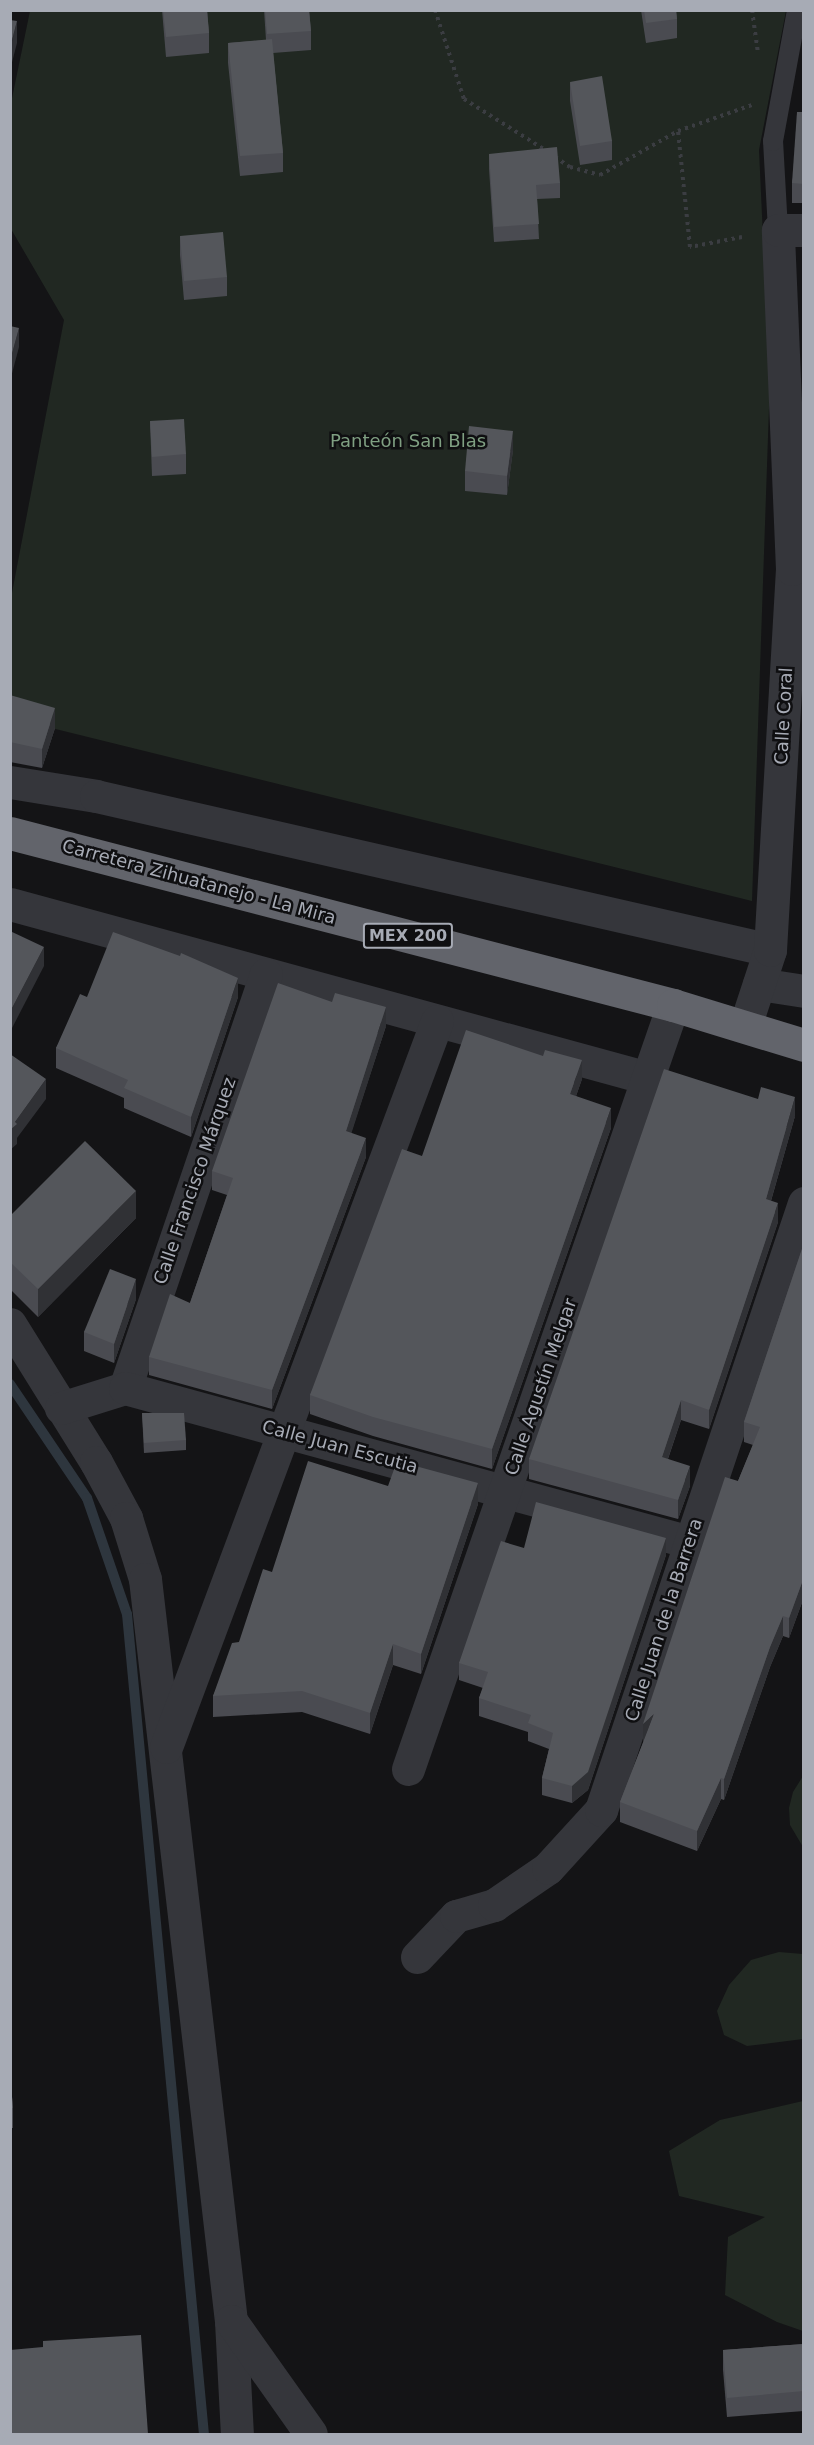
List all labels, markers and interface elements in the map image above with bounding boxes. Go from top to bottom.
park label: Panteón San Blas [330,430,486,452]
street label: Calle Coral [771,667,797,765]
street label: Carretera Zihuatanejo - La Mira [60,835,338,929]
road number: MEX 200 [362,923,454,949]
street label: Calle Francisco Márquez [149,1075,241,1287]
street label: Calle Agustín Melgar [501,1296,581,1478]
street label: Calle Juan Escutia [260,1416,420,1478]
street label: Calle Juan de la Barrera [621,1516,707,1724]

